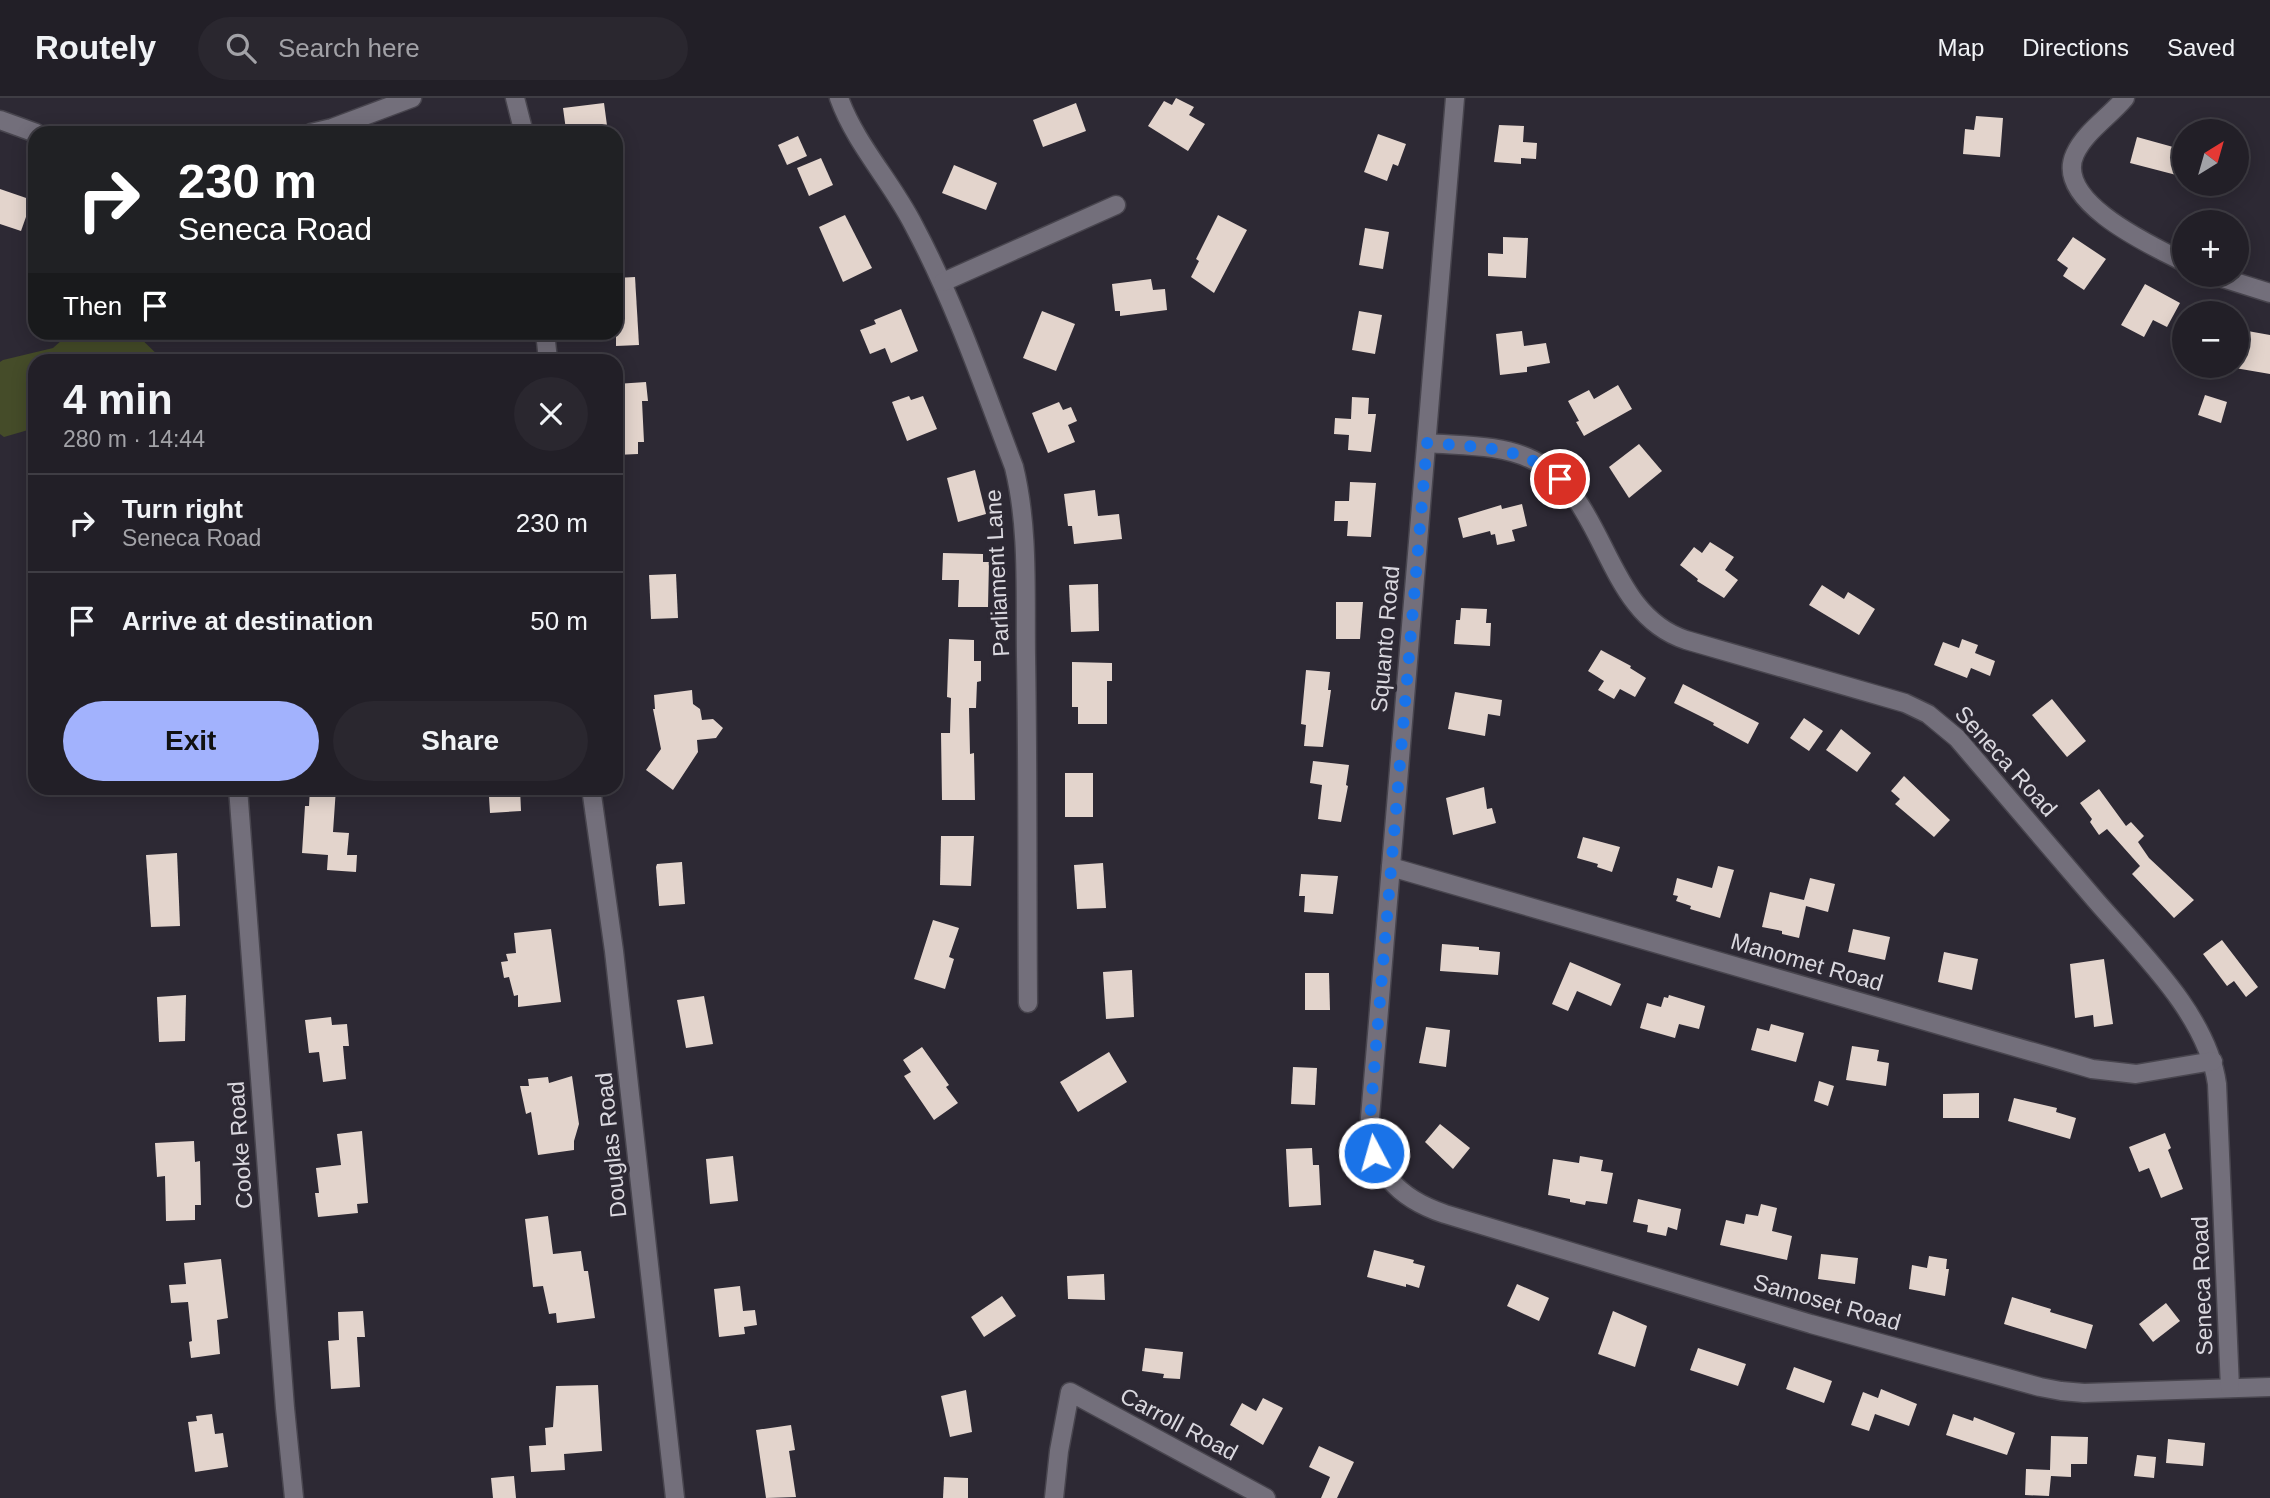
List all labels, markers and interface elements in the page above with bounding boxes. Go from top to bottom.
search box [198,17,688,80]
text: Routely [35,29,156,66]
icon: search [222,29,260,67]
text: Search here [278,33,420,63]
text: Map [1938,34,1984,61]
text: Directions [2022,34,2129,61]
text: Saved [2167,34,2235,61]
north arrow [2172,119,2249,196]
map controls [2172,119,2249,378]
icon: right [63,154,154,245]
text: 230 m [178,154,317,208]
button: + [2172,210,2249,287]
text: Seneca Road [178,211,372,247]
icon: arrive [136,287,174,325]
text: Then [63,291,122,321]
button: − [2172,301,2249,378]
text: 4 min [63,376,173,423]
button: close [514,377,588,451]
text: 280 m · 14:44 [63,426,205,452]
pin [1530,449,1590,509]
icon: arrive [1541,460,1579,498]
street label: Parliament Lane [980,489,1014,657]
text: Turn right [122,494,243,524]
icon: right [63,504,101,542]
text: 230 m [516,508,588,538]
text: Seneca Road [122,525,261,551]
street label: Squanto Road [1366,565,1404,713]
icon: arrive [63,602,101,640]
text: Arrive at destination [122,606,373,636]
text: 50 m [530,606,588,636]
button: Exit [63,701,319,781]
button: Share [333,701,588,781]
street label: Seneca Road [1950,701,2062,821]
street label: Manomet Road [1728,928,1886,996]
street label: Douglas Road [590,1071,632,1219]
street label: Cooke Road [223,1080,257,1210]
position arrow [1337,1116,1411,1190]
street label: Seneca Road [2187,1216,2217,1356]
street label: Samoset Road [1750,1269,1904,1335]
street label: Carroll Road [1116,1382,1242,1466]

